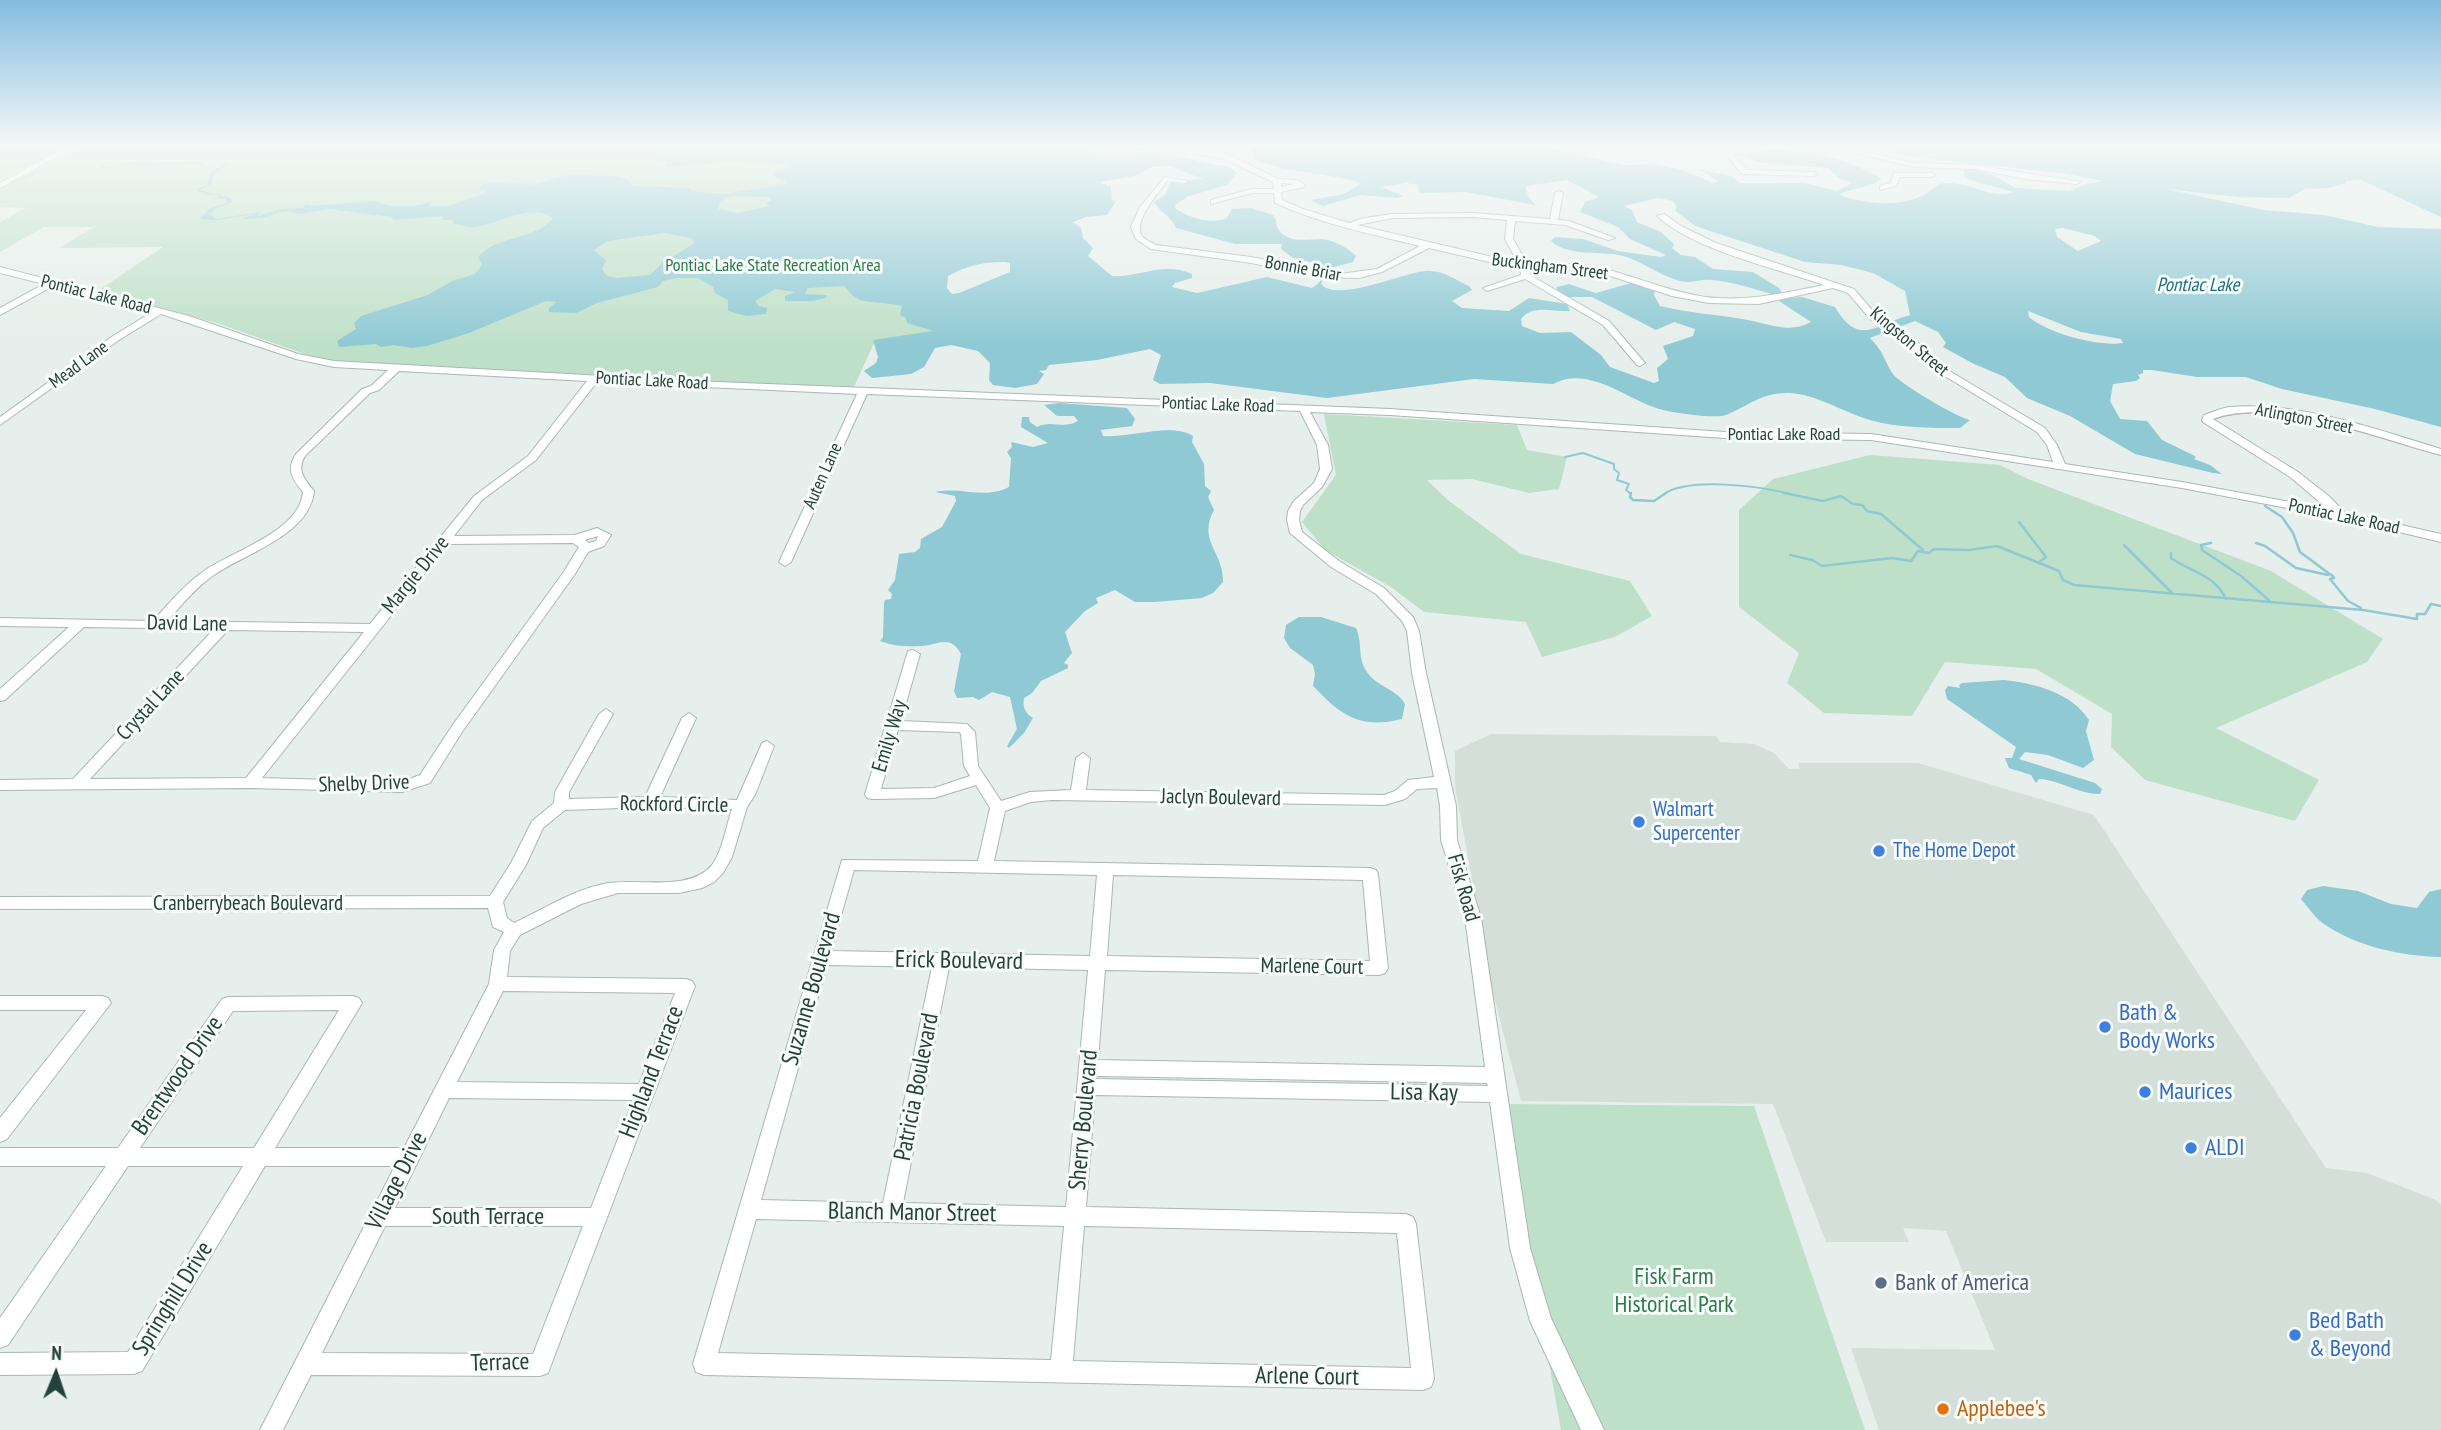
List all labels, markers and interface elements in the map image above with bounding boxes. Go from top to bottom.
street label: Buckingham Street [1491,249,1609,285]
street label: Bonnie Briar [1263,252,1343,286]
park label: Pontiac Lake State Recreation Area [665,255,881,277]
street label: Pontiac Lake Road [39,271,153,319]
water label: Pontiac Lake [2157,275,2239,297]
street label: Kingston Street [1865,303,1953,381]
street label: Mead Lane [45,336,113,394]
street label: Pontiac Lake Road [595,367,709,395]
street label: Pontiac Lake Road [1161,392,1275,418]
street label: Arlington Street [2253,399,2355,439]
street label: Pontiac Lake Road [1728,424,1840,446]
street label: Auten Lane [799,440,847,512]
street label: Pontiac Lake Road [2287,495,2401,539]
street label: Margie Drive [377,531,455,619]
street label: David Lane [147,611,227,637]
street label: Crystal Lane [112,664,190,746]
street label: Emily Way [867,697,913,775]
street label: Shelby Drive [318,770,410,798]
street label: Jaclyn Boulevard [1161,784,1281,812]
street label: Rockford Circle [620,791,728,819]
place label: Walmart Supercenter [1653,797,1740,847]
marker: Walmart Supercenter [1631,814,1647,830]
place label: The Home Depot [1893,838,2016,864]
marker: The Home Depot [1871,843,1887,859]
street label: Fisk Road [1441,851,1485,925]
street label: Cranberrybeach Boulevard [153,891,343,917]
street label: Suzanne Boulevard [776,909,848,1069]
street label: Erick Boulevard [895,945,1023,977]
street label: Marlene Court [1260,954,1364,980]
place label: Bath & Body Works [2119,999,2215,1055]
street label: Highland Terrace [614,1002,690,1142]
street label: Brentwood Drive [126,1011,230,1141]
street label: Patricia Boulevard [889,1011,945,1163]
marker: Bath & Body Works [2097,1019,2113,1035]
street label: Sherry Boulevard [1064,1048,1104,1192]
street label: Lisa Kay [1390,1078,1458,1108]
place label: Maurices [2159,1078,2232,1106]
marker: Maurices [2137,1084,2153,1100]
street label: Village Drive [360,1127,434,1235]
place label: ALDI [2205,1134,2245,1162]
marker: ALDI [2183,1140,2199,1156]
street label: Blanch Manor Street [828,1197,996,1229]
street label: South Terrace [432,1203,544,1231]
street label: Springhill Drive [127,1237,219,1361]
park label: Fisk Farm Historical Park [1614,1263,1734,1319]
place label: Bank of America [1895,1269,2029,1297]
marker: Bank of America [1873,1275,1889,1291]
place label: Bed Bath & Beyond [2309,1307,2391,1363]
marker: Bed Bath & Beyond [2287,1327,2303,1343]
north arrow [21,1339,91,1409]
text: N [51,1341,62,1365]
street label: Terrace [470,1348,530,1378]
street label: Arlene Court [1255,1362,1359,1392]
place label: Applebee's [1957,1395,2046,1423]
marker: Applebee's [1935,1401,1951,1417]

